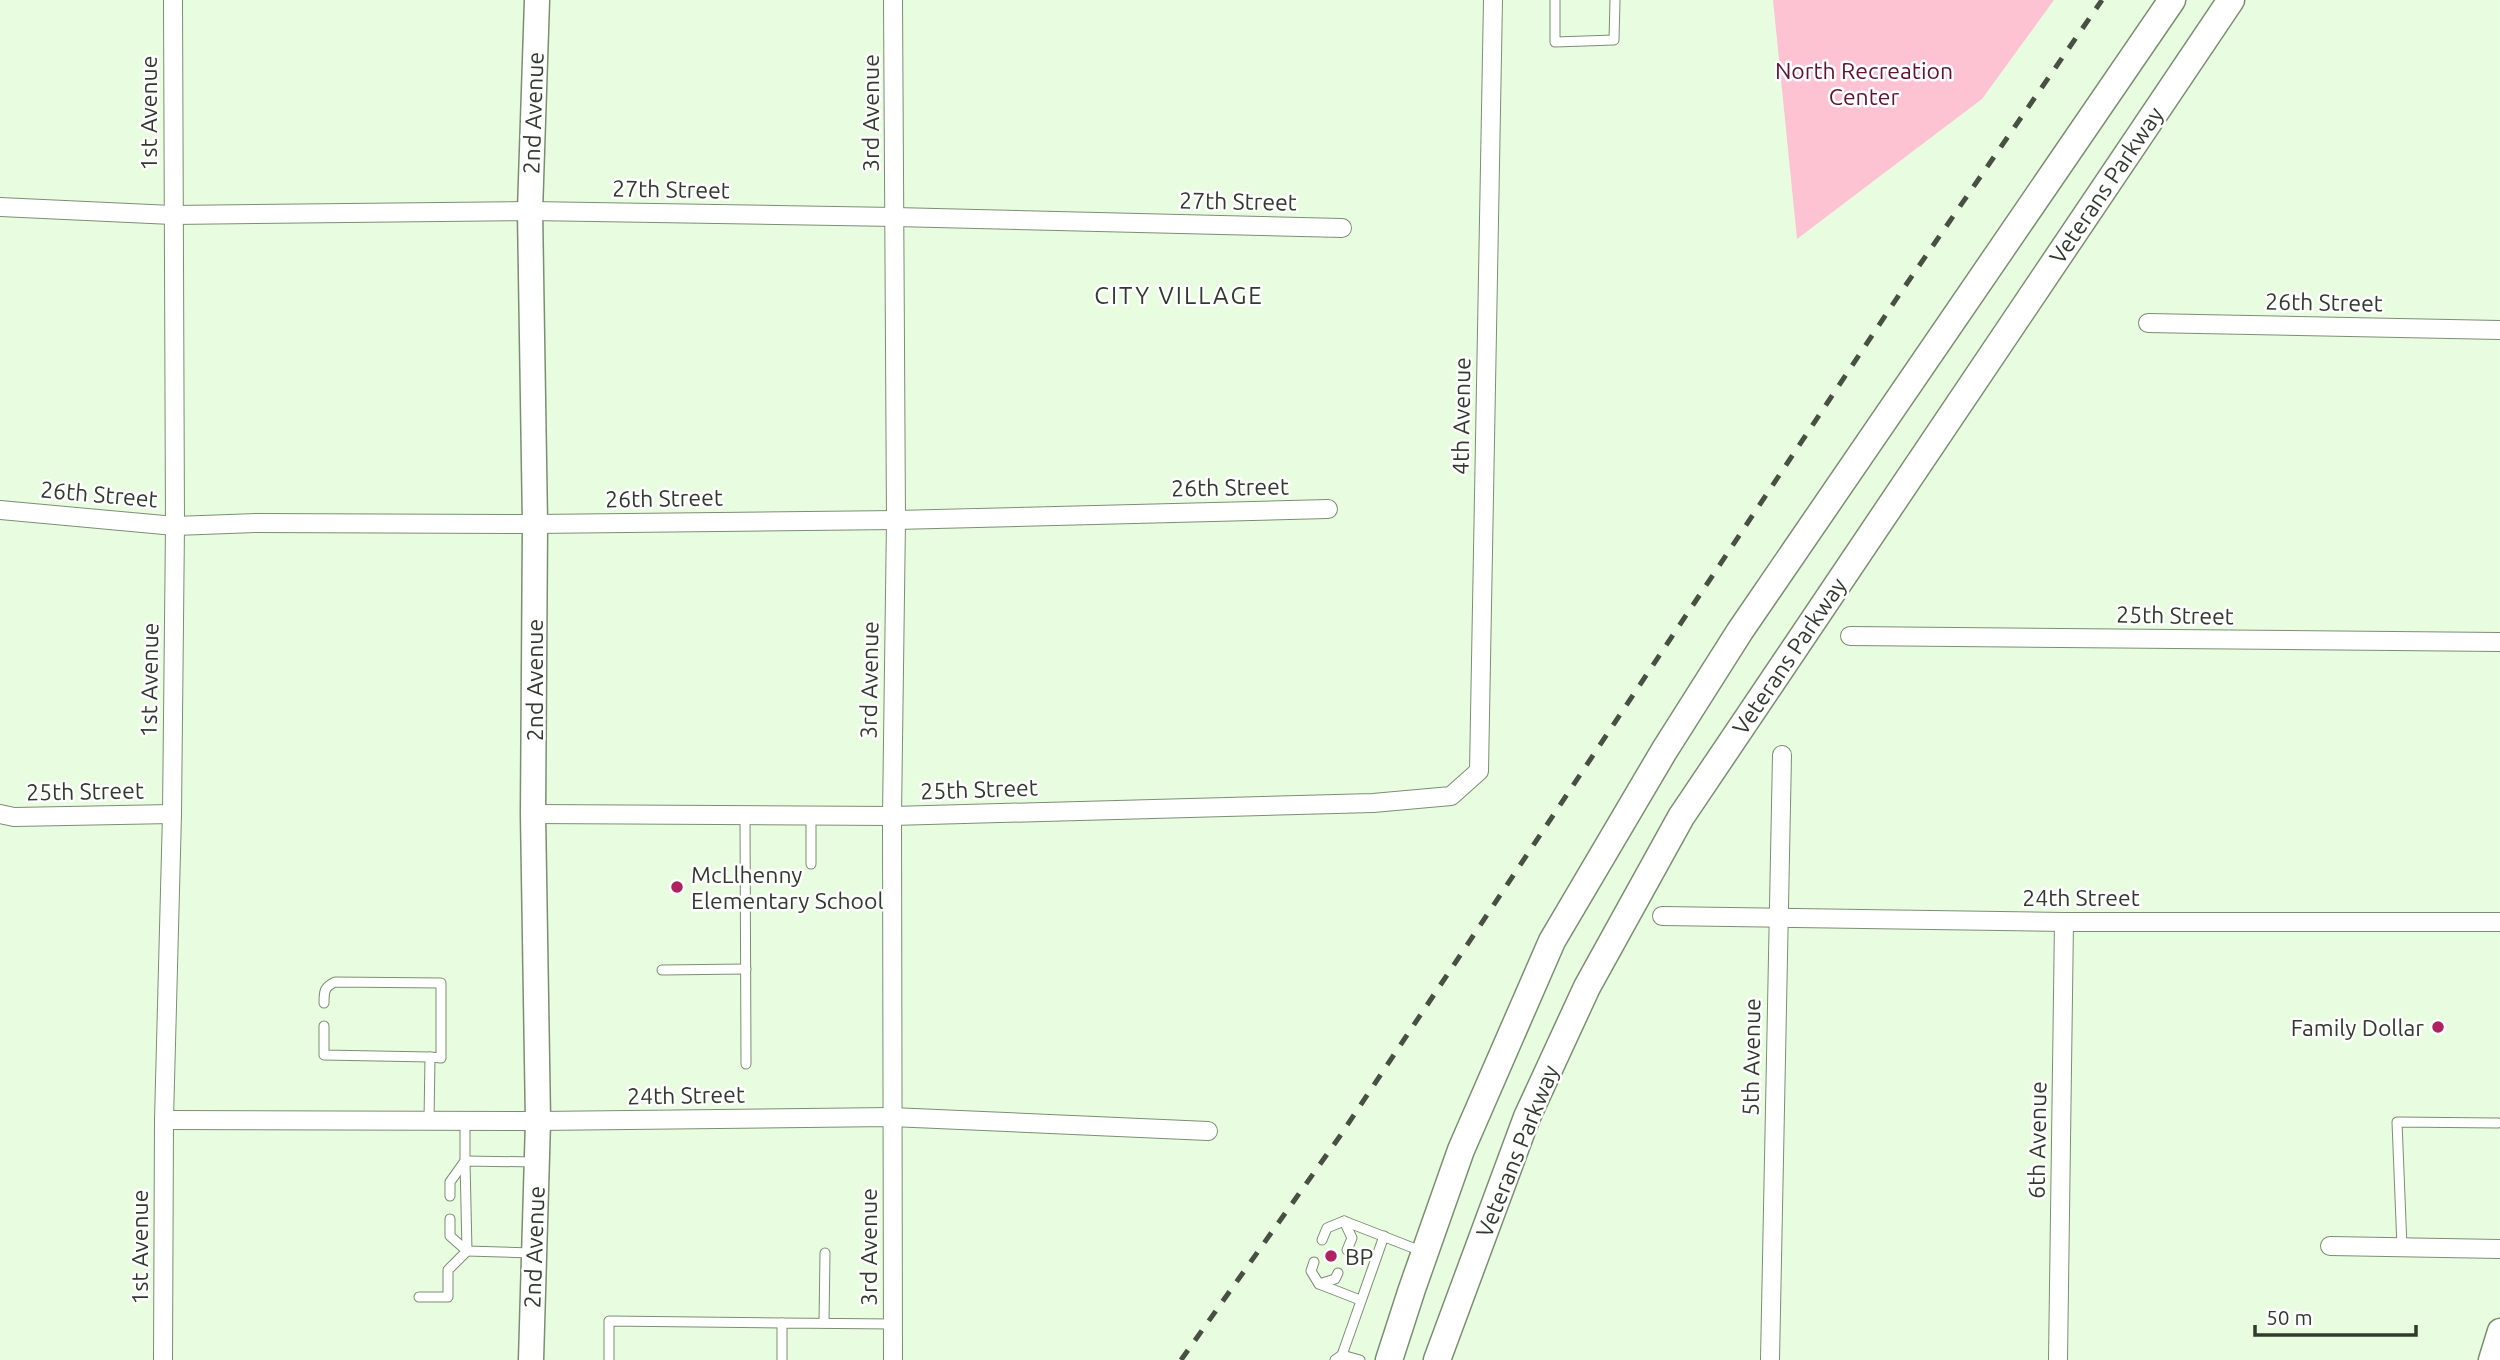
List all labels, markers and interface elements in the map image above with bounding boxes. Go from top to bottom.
street label: 2nd Avenue [518,51,548,175]
street label: 3rd Avenue [858,54,883,172]
street label: 1st Avenue [136,56,161,170]
park label: North Recreation Center [1775,58,1953,109]
street label: Veterans Parkway [2044,102,2168,268]
street label: 27th Street [612,175,730,203]
street label: 27th Street [1179,187,1297,215]
district label: CITY VILLAGE [1094,282,1264,309]
street label: 26th Street [2265,288,2383,316]
street label: 4th Avenue [1447,357,1475,475]
street label: 26th Street [1171,473,1289,501]
street label: 26th Street [39,476,159,512]
street label: 26th Street [605,484,723,512]
street label: Veterans Parkway [1727,573,1851,739]
street label: 25th Street [2116,601,2234,629]
street label: 2nd Avenue [522,619,547,741]
street label: 3rd Avenue [855,621,883,739]
street label: 1st Avenue [136,622,162,738]
street label: 25th Street [920,774,1038,804]
street label: 25th Street [26,777,144,805]
place label: McLlhenny Elementary School [691,862,884,913]
marker: McLlhenny Elementary School [669,879,685,895]
street label: 24th Street [2022,885,2140,910]
street label: 5th Avenue [1737,998,1765,1116]
place label: Family Dollar [2291,1015,2424,1040]
marker: Family Dollar [2430,1019,2446,1035]
street label: Veterans Parkway [1471,1061,1563,1241]
street label: 24th Street [627,1081,745,1109]
street label: 6th Avenue [2023,1081,2051,1199]
street label: 2nd Avenue [519,1185,549,1309]
street label: 3rd Avenue [856,1188,881,1306]
street label: 1st Avenue [127,1190,152,1304]
place label: BP [1345,1244,1373,1269]
marker: BP [1323,1248,1339,1264]
scale bar [2255,1294,2416,1338]
text: 50 m [2266,1305,2313,1329]

